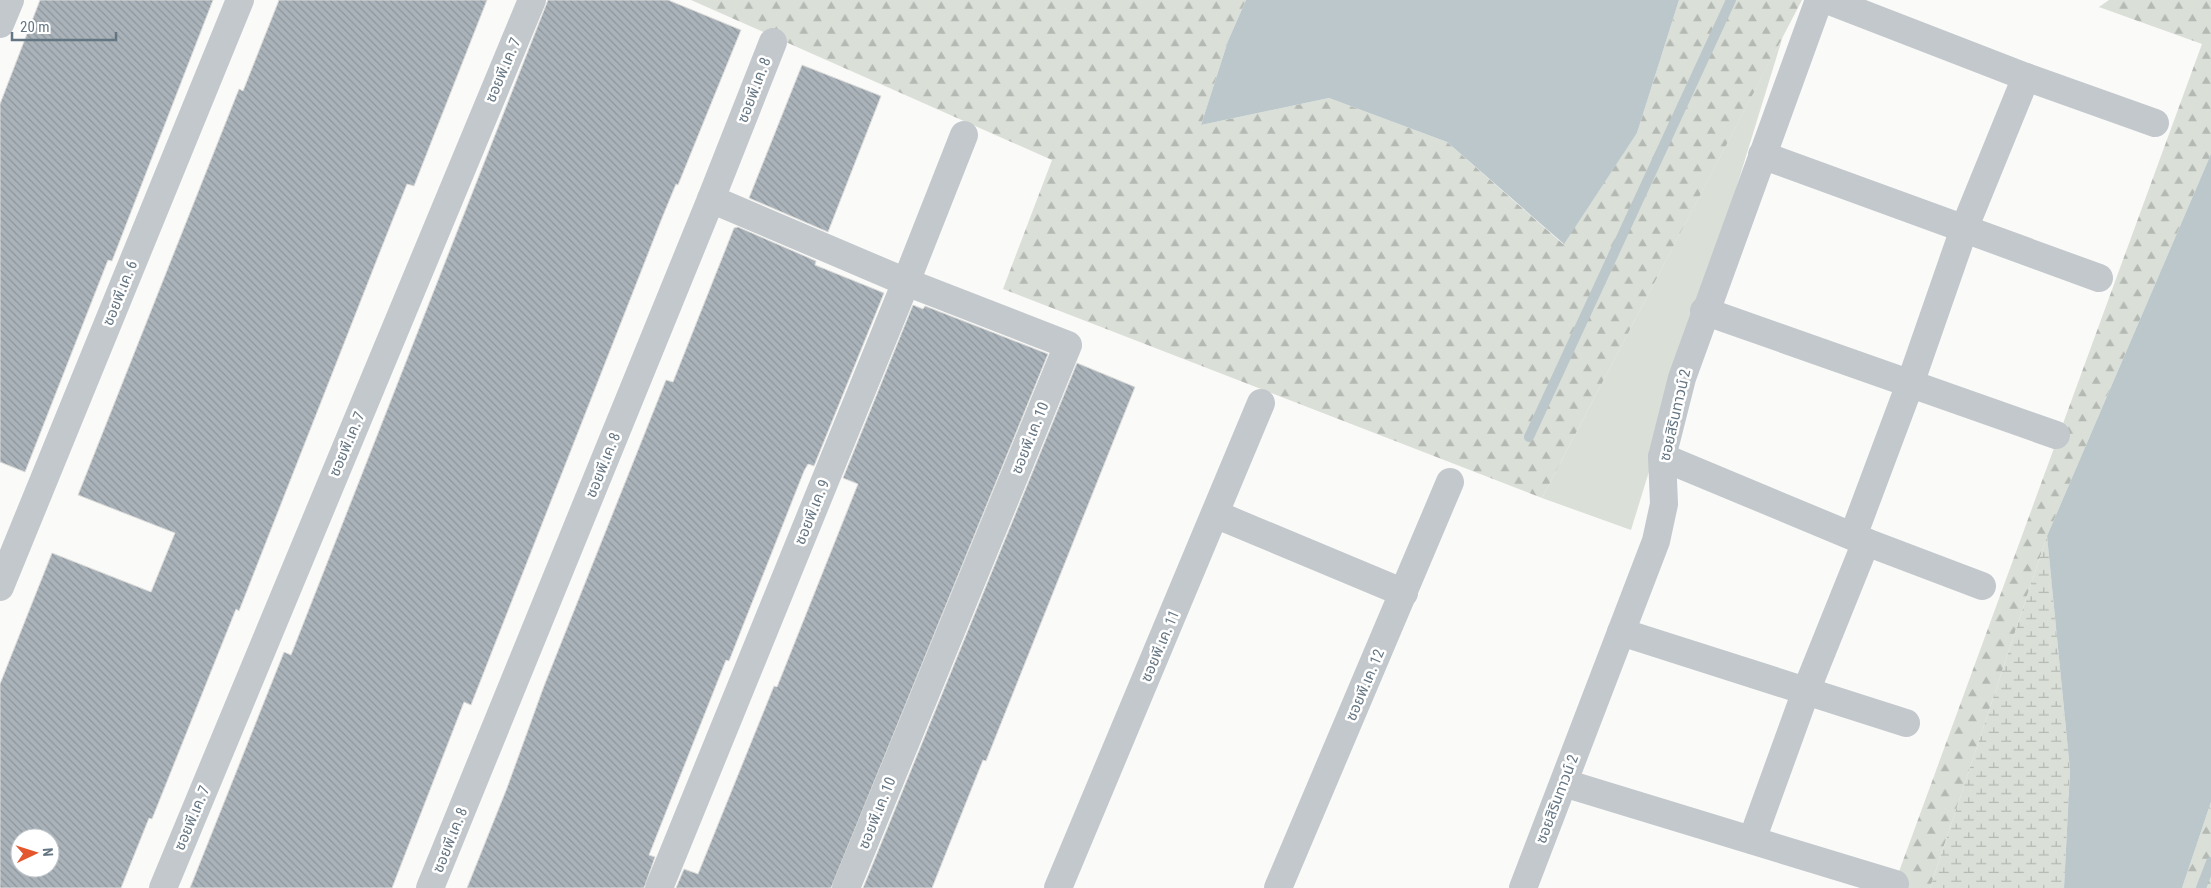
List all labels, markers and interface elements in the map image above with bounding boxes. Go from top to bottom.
scale bar [12,10,116,42]
text: 20 m [20,18,50,36]
street label: ซอยพี.เค. 7 [481,35,525,105]
street label: ซอยพี.เค. 8 [733,55,775,125]
street label: ซอยพี.เค. 6 [99,258,141,328]
street label: ซอยสิรินทาวน์ 2 [1656,367,1694,463]
street label: ซอยพี.เค. 10 [1007,399,1053,477]
street label: ซอยพี.เค. 7 [325,409,369,479]
street label: ซอยพี.เค. 8 [582,430,624,500]
street label: ซอยพี.เค. 9 [791,477,833,547]
street label: ซอยพี.เค. 11 [1137,608,1183,684]
street label: ซอยพี.เค. 12 [1342,647,1388,723]
street label: ซอยสิรินทาวน์ 2 [1532,752,1582,846]
street label: ซอยพี.เค. 10 [854,774,900,852]
street label: ซอยพี.เค. 7 [170,783,214,853]
street label: ซอยพี.เค. 8 [429,805,471,875]
north arrow [10,828,60,878]
text: N [40,847,56,857]

